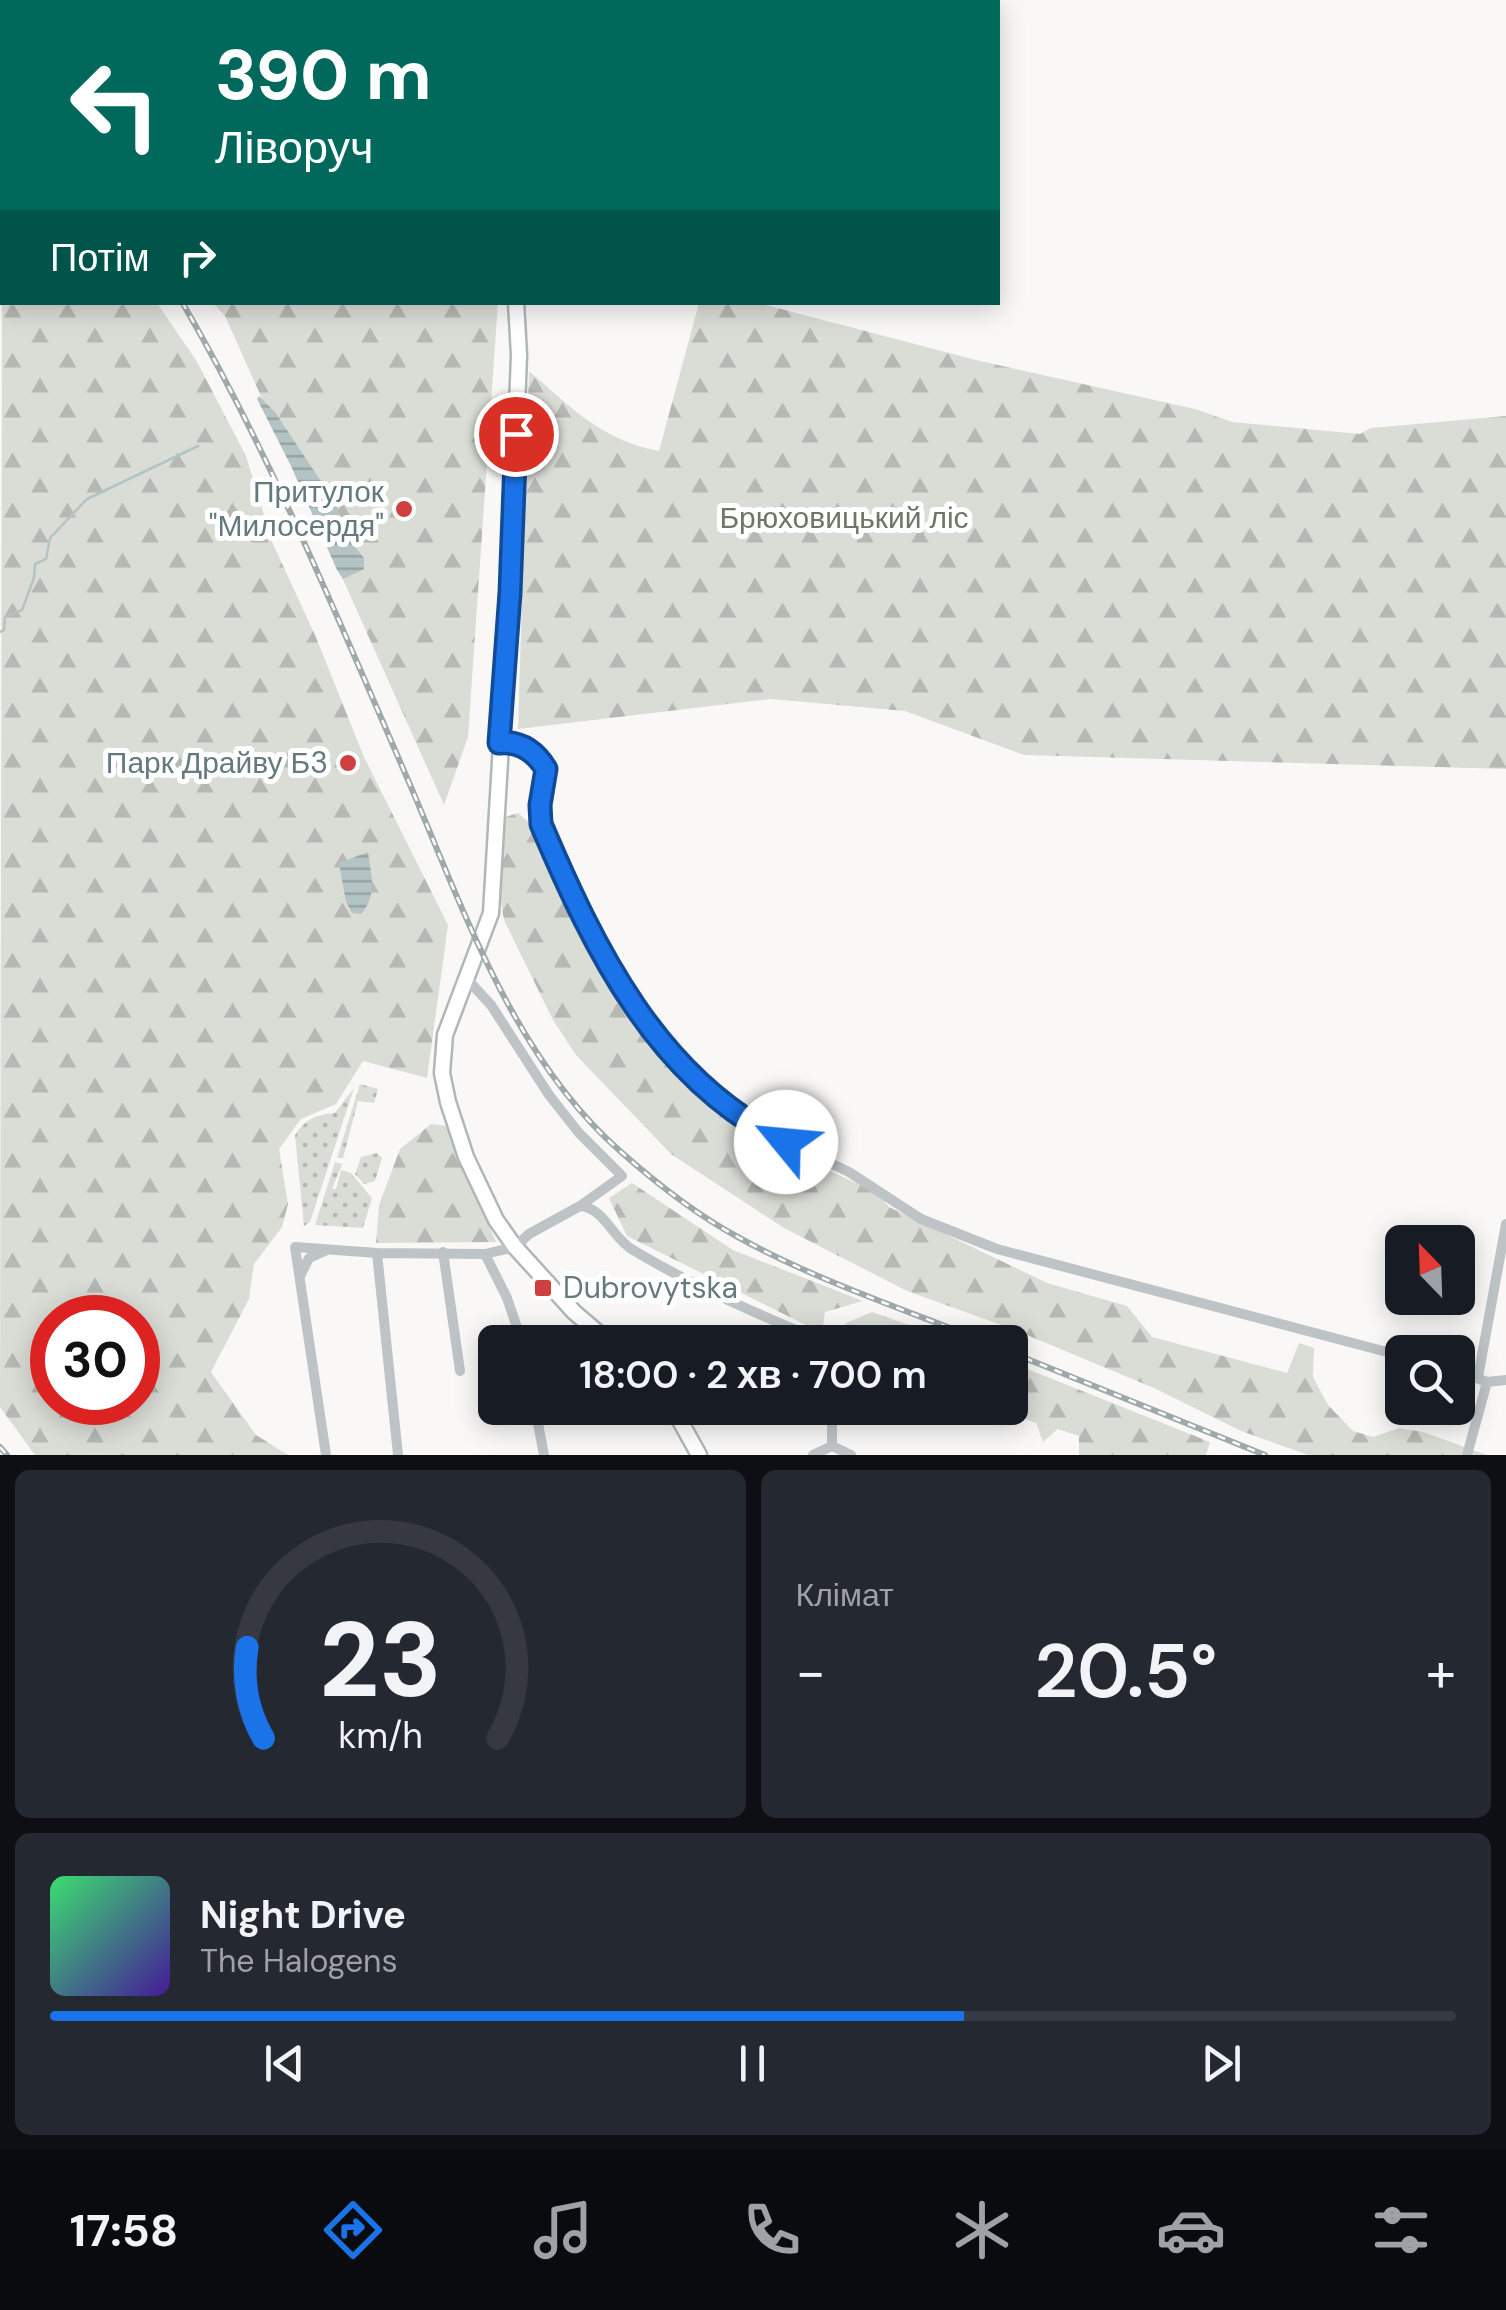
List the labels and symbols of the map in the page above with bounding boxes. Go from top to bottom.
pin [474,392,559,477]
place label: Притулок "Милосердя" [209,472,385,545]
marker: Притулок "Милосердя" [393,498,415,520]
park label: Брюховицький ліс [719,498,969,537]
place label: Парк Драйву Б3 [106,743,328,782]
marker: Парк Драйву Б3 [337,752,359,774]
position arrow [734,1090,838,1194]
north arrow [1385,1225,1475,1315]
place label: Dubrovytska [563,1268,738,1307]
marker: Dubrovytska [532,1277,554,1299]
speed limit sign: 30 [30,1295,160,1425]

